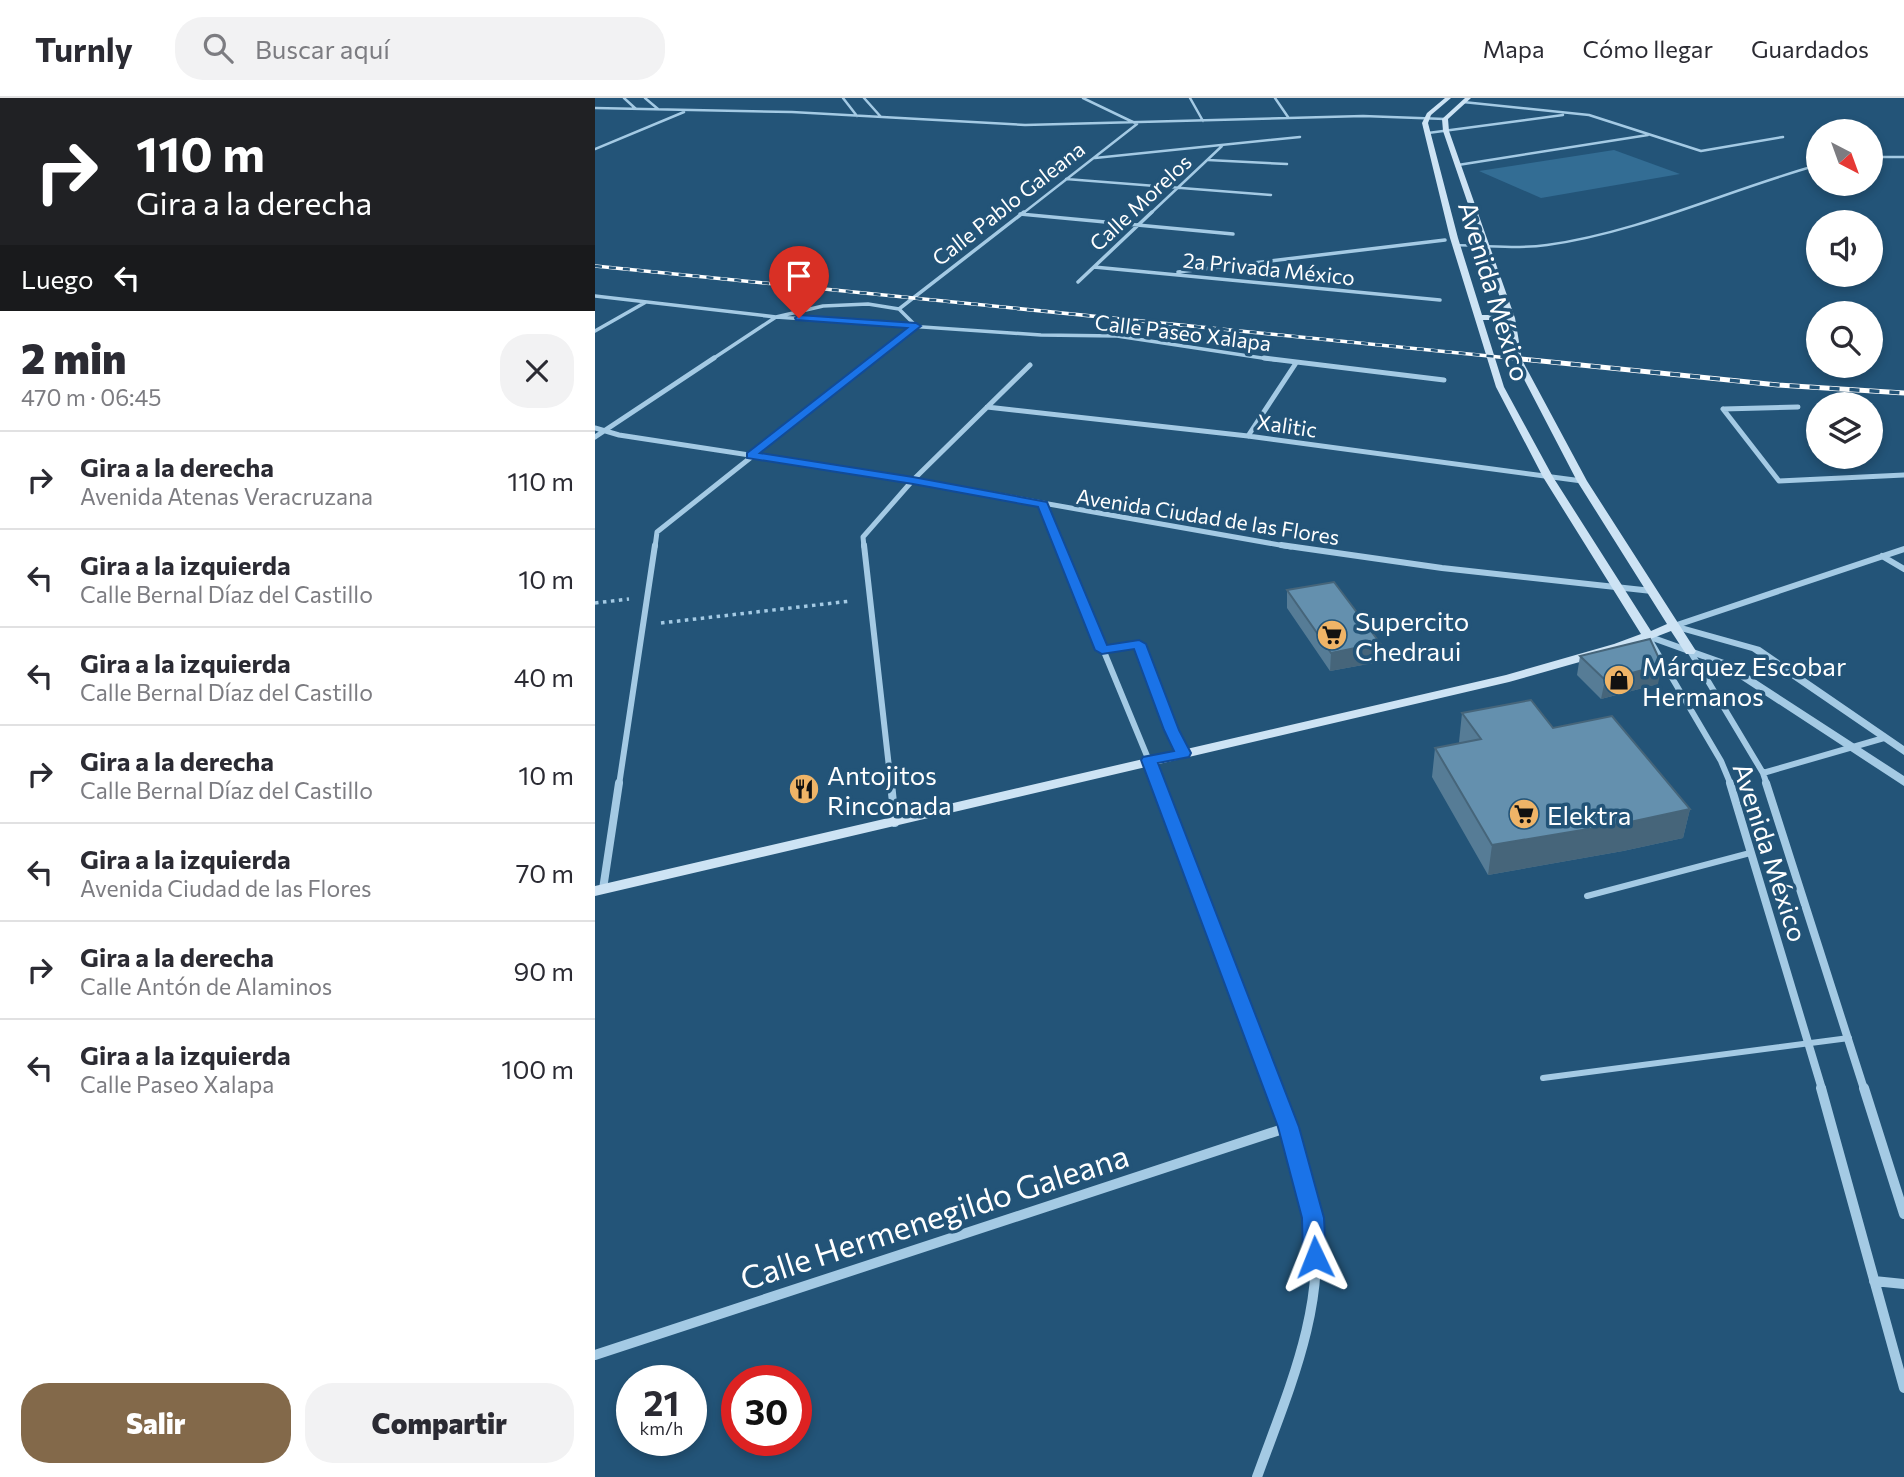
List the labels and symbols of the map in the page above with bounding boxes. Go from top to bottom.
north arrow [1806,119,1883,196]
street label: Calle Pablo Galeana [927,136,1089,270]
street label: Calle Morelos [1084,149,1196,255]
street label: Avenida México [1453,197,1537,385]
pin [769,246,829,318]
street label: 2a Privada México [1182,247,1356,289]
street label: Calle Paseo Xalapa [1093,309,1273,355]
street label: Xalitic [1255,408,1319,442]
street label: Avenida Ciudad de las Flores [1075,483,1341,549]
place label: Supercito Chedraui [1355,605,1469,666]
supermarket icon: Supercito Chedraui [1315,618,1349,652]
place label: Márquez Escobar Hermanos [1642,650,1846,711]
shop icon: Márquez Escobar Hermanos [1602,663,1636,697]
place label: Antojitos Rinconada [827,759,952,820]
street label: Avenida México [1727,759,1815,945]
restaurant icon: Antojitos Rinconada [787,772,821,806]
supermarket icon: Elektra [1507,797,1541,831]
place label: Elektra [1547,799,1631,830]
street label: Calle Hermenegildo Galeana [735,1134,1133,1298]
position arrow [1278,1220,1352,1294]
speed limit sign: 30 [721,1365,812,1456]

